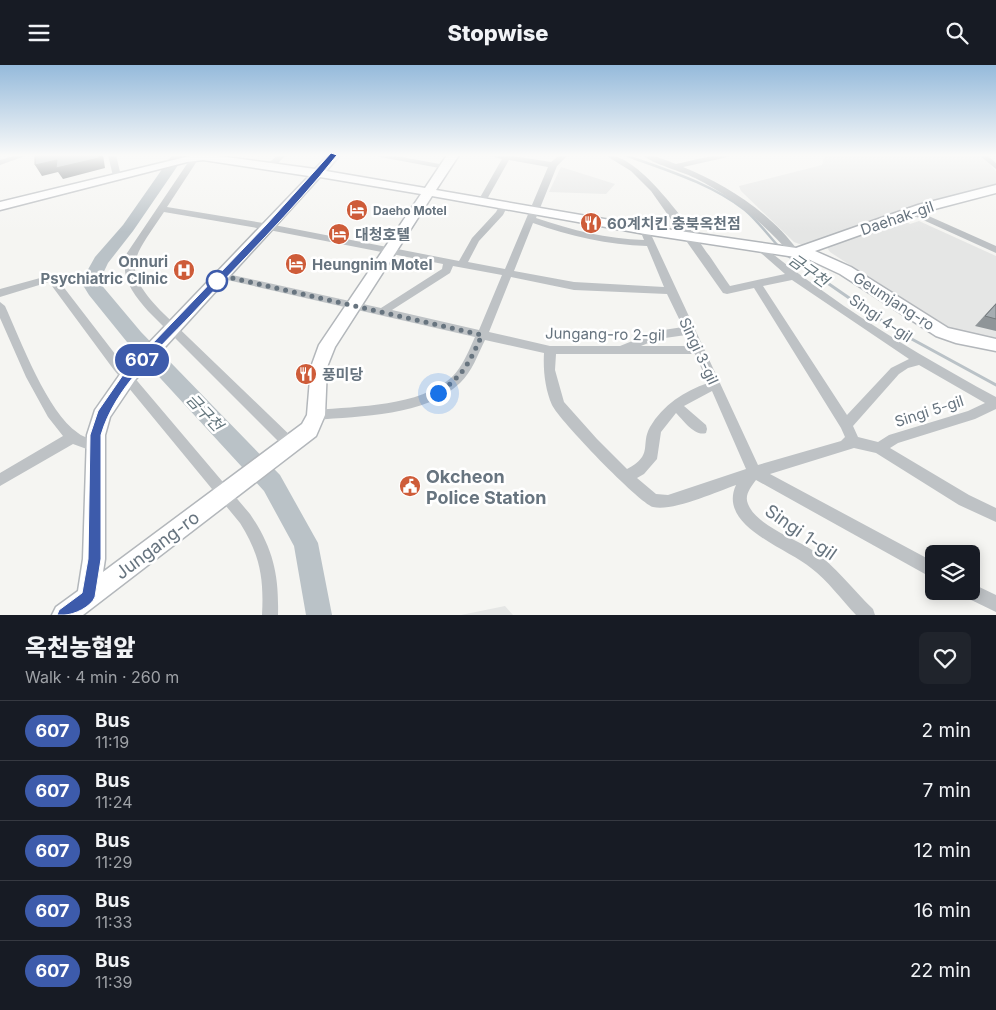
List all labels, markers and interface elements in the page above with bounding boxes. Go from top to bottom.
icon: menu [25,19,53,47]
icon: search [943,19,971,47]
text: Stopwise [447,20,549,46]
street label: Daehak-gil [858,197,936,239]
hotel icon: Daeho Motel [345,198,369,222]
place label: Daeho Motel [373,203,447,218]
restaurant icon: 60계치킨 충북옥천점 [579,211,603,235]
place label: 60계치킨 충북옥천점 [607,214,741,233]
hotel icon: 대청호텔 [327,222,351,246]
place label: 대청호텔 [355,225,410,244]
water label: 금구천 [785,249,835,292]
place label: Onnuri Psychiatric Clinic [41,252,168,288]
hotel icon: Heungnim Motel [284,252,308,276]
place label: Heungnim Motel [312,255,432,274]
hospital icon: Onnuri Psychiatric Clinic [172,258,196,282]
street label: Geumjang-ro [850,268,938,334]
unlabelled marker [206,270,228,292]
street label: Singi 4-gil [846,290,916,346]
street label: Singi 3-gil [675,314,723,388]
street label: Jungang-ro 2-gil [545,323,665,345]
line badge: 607 [113,344,171,376]
text: 607 [125,349,159,370]
restaurant icon: 풍미당 [294,362,318,386]
place label: 풍미당 [322,365,364,384]
your location [426,381,451,406]
water label: 금구천 [183,389,229,437]
street label: Singi 5-gil [892,391,966,431]
place label: Okcheon Police Station [426,466,547,508]
public building icon: Okcheon Police Station [398,474,422,498]
street label: Singi 1-gil [761,500,841,564]
street label: Jungang-ro [111,507,203,583]
map controls [925,545,980,600]
button: layers [925,545,980,600]
button: heart [919,632,971,684]
text: 옥천농협앞 [25,633,135,662]
text: Walk · 4 min · 260 m [25,667,179,687]
text: Bus [95,709,130,732]
text: 2 min [922,719,971,742]
text: 607 [36,720,69,741]
text: 11:19 [95,732,129,752]
text: Bus [95,769,130,792]
text: 7 min [922,779,971,802]
text: 607 [36,780,69,801]
text: 11:24 [95,792,132,812]
text: Bus [95,829,130,852]
text: 12 min [914,839,971,862]
text: 607 [36,840,69,861]
text: 11:29 [95,852,132,872]
text: Bus [95,889,130,912]
text: 16 min [914,899,971,922]
text: 607 [36,900,69,921]
text: 11:33 [95,912,132,932]
text: Bus [95,949,130,972]
text: 22 min [910,959,971,982]
text: 607 [36,960,69,981]
text: 11:39 [95,972,132,992]

